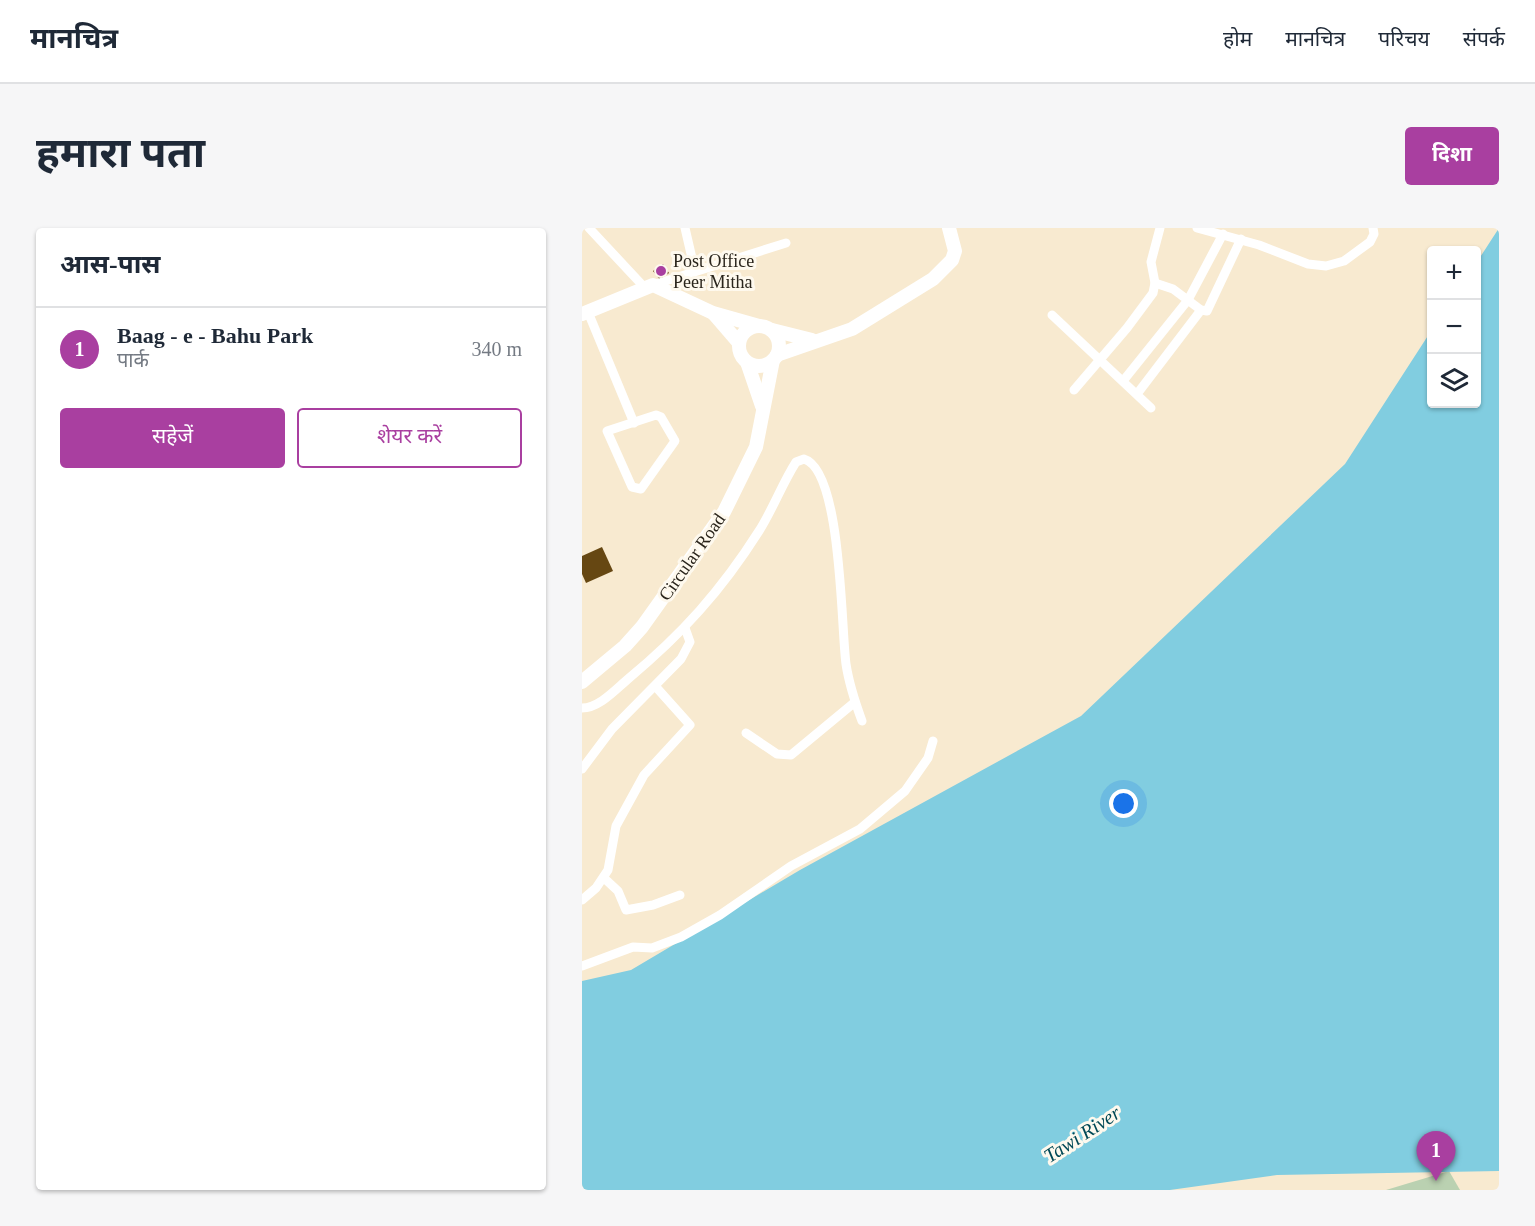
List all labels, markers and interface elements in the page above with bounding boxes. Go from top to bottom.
text: मानचित्र [30,23,118,54]
text: होम [1223,27,1252,51]
text: मानचित्र [1285,27,1345,51]
text: परिचय [1378,27,1430,51]
text: संपर्क [1463,27,1505,51]
button: दिशा [1405,127,1499,185]
text: हमारा पता [36,130,205,176]
map controls [1427,246,1481,408]
button: + [1427,246,1481,300]
text: आस-पास [60,250,160,279]
place label: Post Office Peer Mitha [673,251,754,292]
marker: Post Office Peer Mitha [654,264,668,278]
button: − [1427,300,1481,354]
text: Baag - e - Bahu Park [117,323,313,348]
text: 1 [75,338,85,360]
text: 340 m [471,338,522,360]
text: पार्क [117,349,149,371]
button: layers [1427,354,1481,408]
button: सहेजें [60,408,285,468]
button: शेयर करें [297,408,522,468]
street label: Circular Road [655,510,729,604]
your location [1109,789,1138,818]
water label: Tawi River [1040,1101,1124,1167]
pin: 1 [1416,1132,1456,1181]

